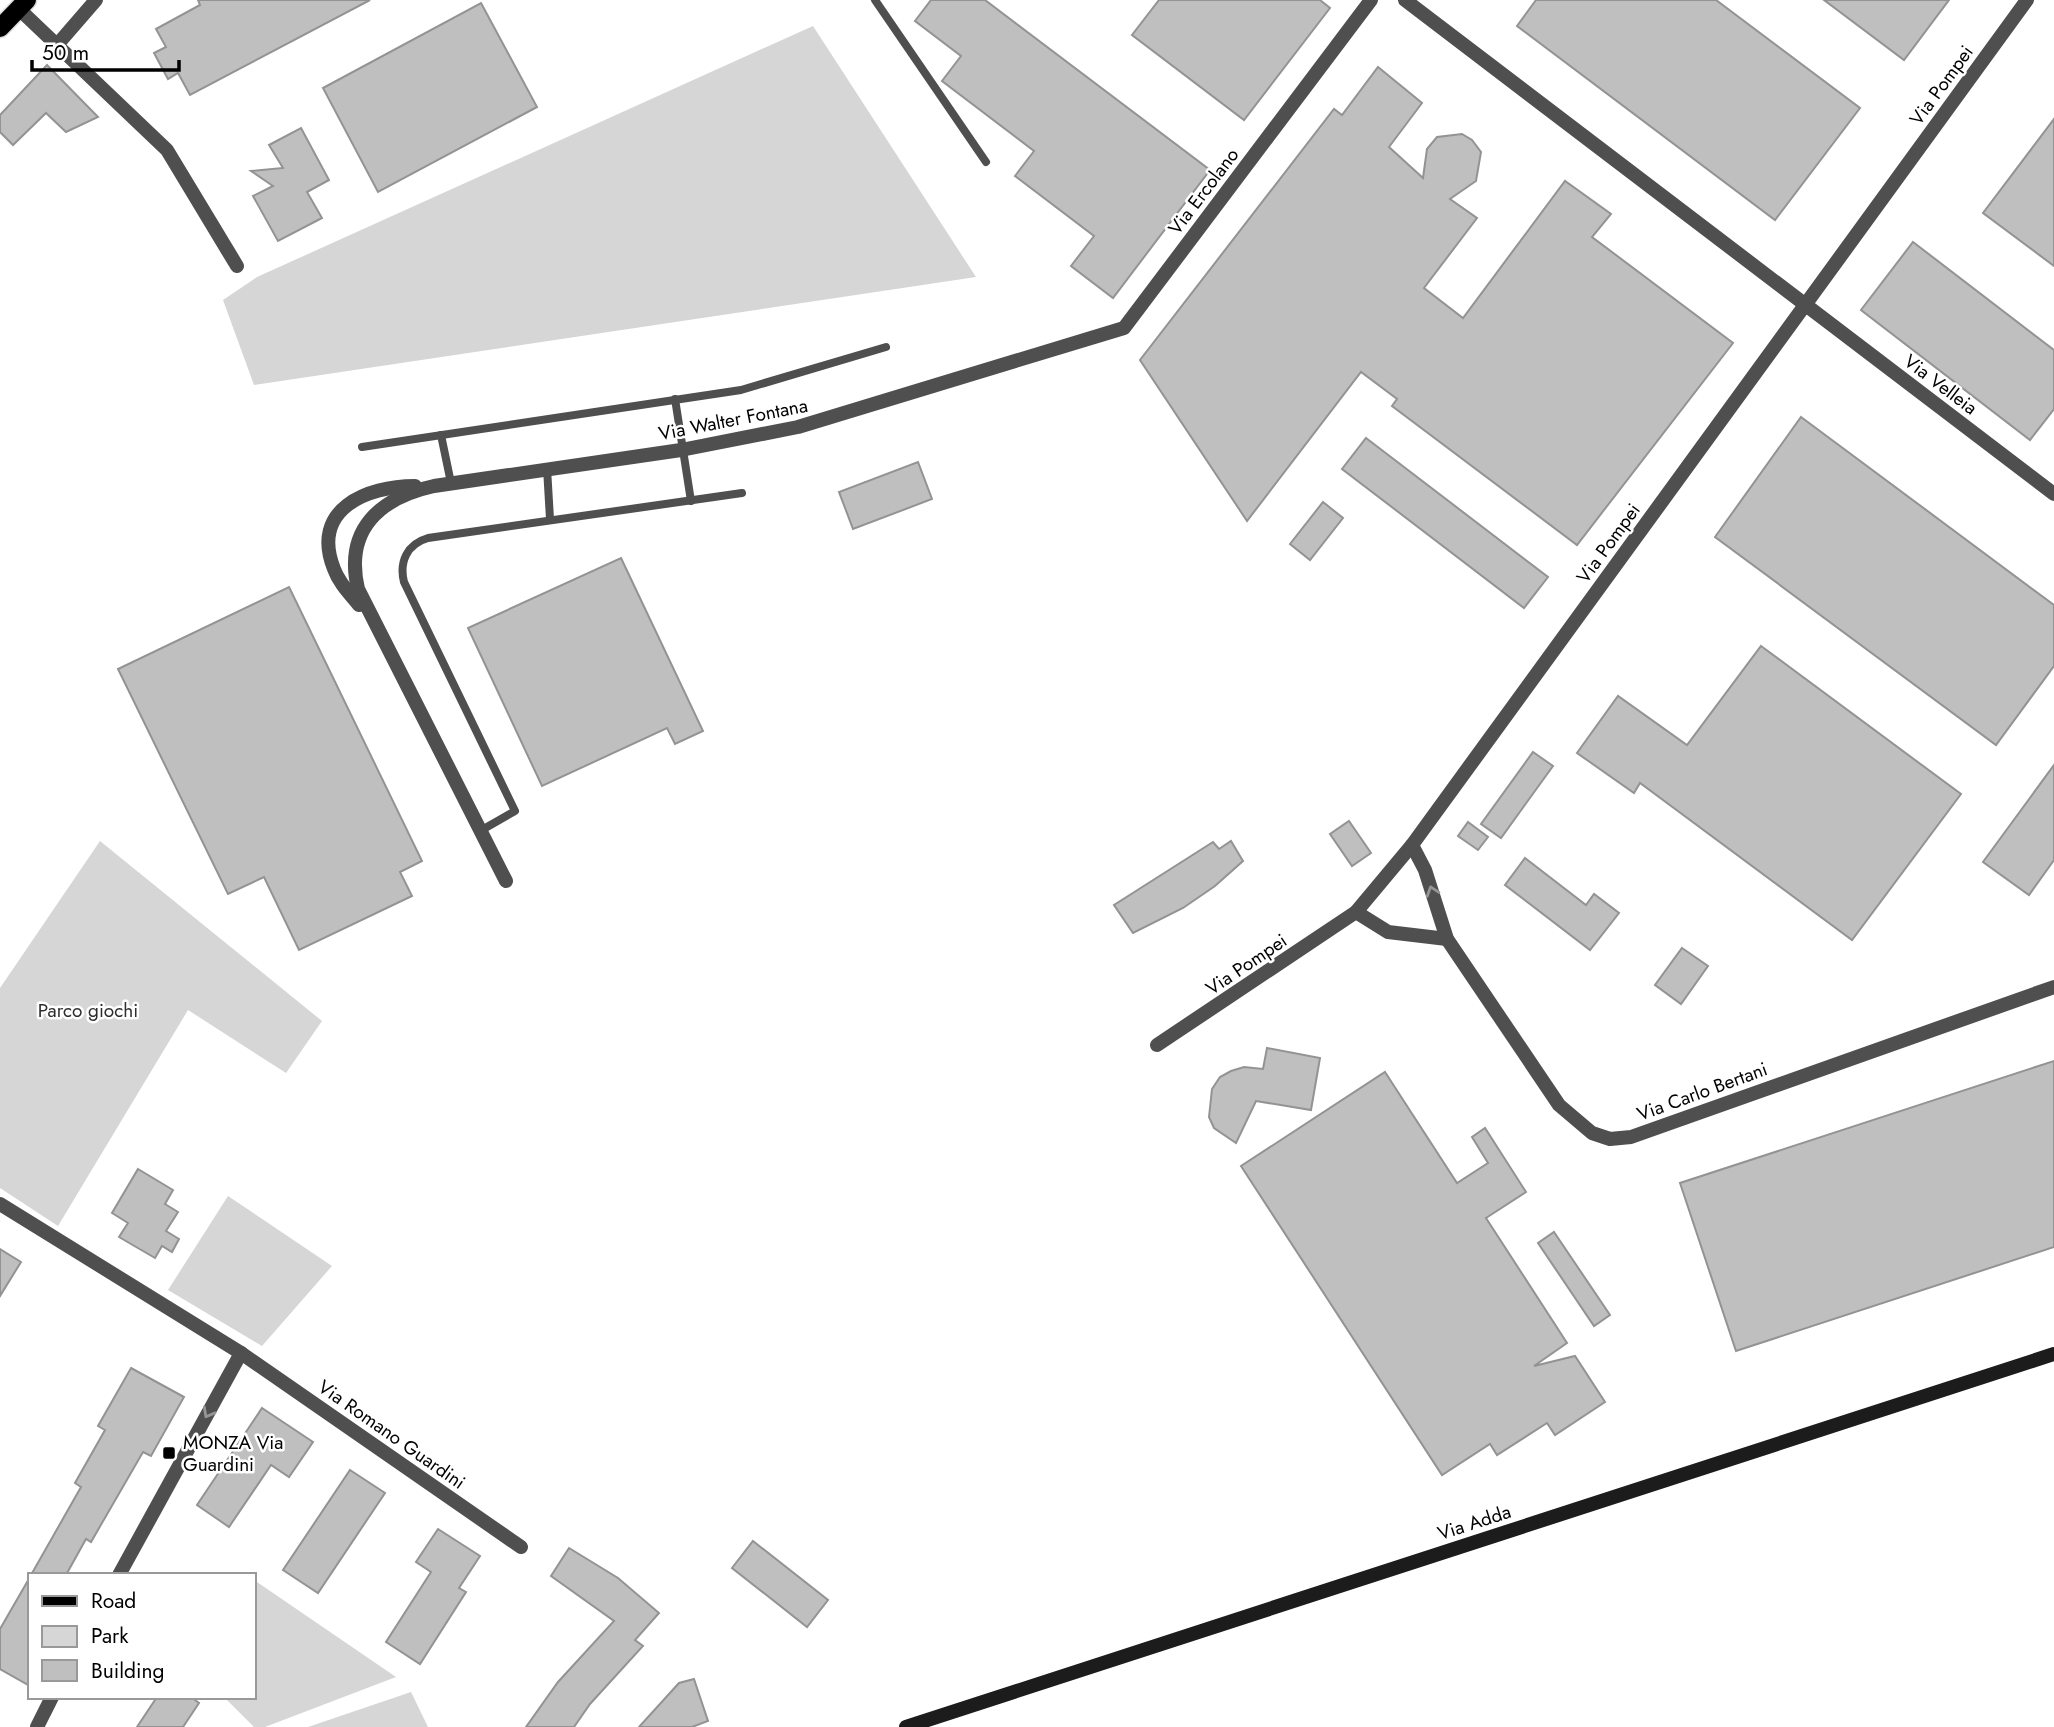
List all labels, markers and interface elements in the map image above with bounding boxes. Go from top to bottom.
scale bar [32,28,178,72]
text: 50 m [42,38,89,68]
street label: Via Pompei [1903,40,1980,131]
street label: Via Ercolano [1162,142,1245,240]
street label: Via Velleia [1898,348,1983,421]
street label: Via Walter Fontana [656,392,810,447]
street label: Via Pompei [1570,498,1647,589]
one-way arrow [1426,885,1440,897]
street label: Via Pompei [1200,927,1292,1002]
park label: Parco giochi [38,997,138,1024]
street label: Via Carlo Bertani [1633,1055,1771,1128]
street label: Via Romano Guardini [313,1373,471,1495]
one-way arrow [203,1406,216,1418]
place label: MONZA Via Guardini [183,1429,283,1478]
marker: MONZA Via Guardini [161,1445,177,1461]
street label: Via Adda [1434,1498,1514,1547]
legend [28,1573,256,1699]
text: Road [91,1586,136,1616]
text: Park [91,1621,129,1651]
text: Building [91,1656,164,1686]

